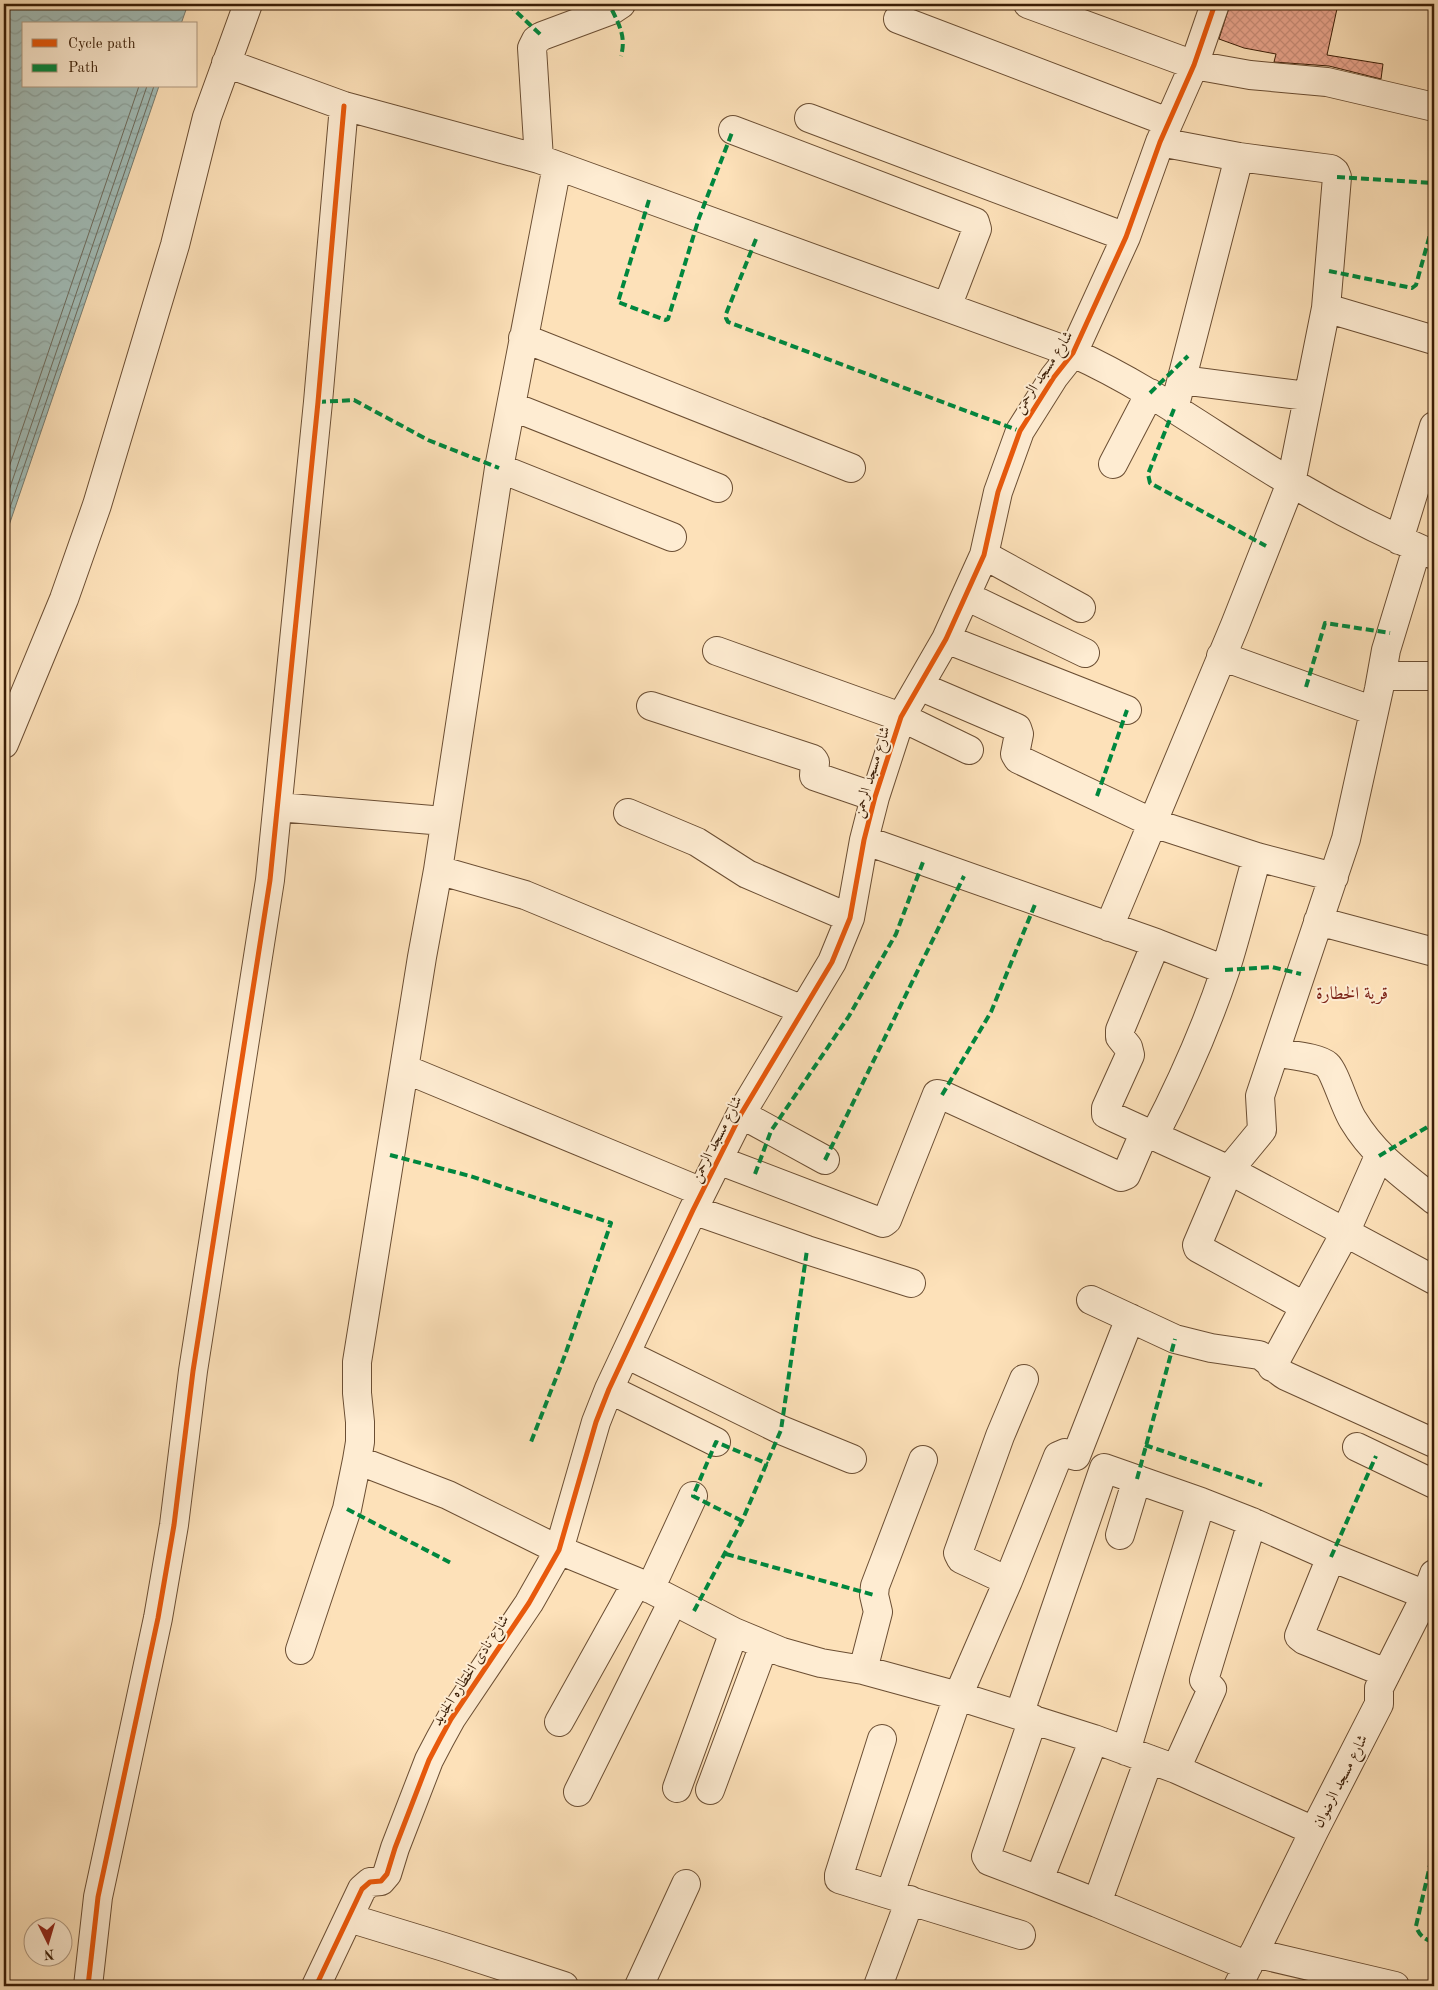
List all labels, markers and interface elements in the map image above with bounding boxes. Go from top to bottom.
legend [22,22,198,88]
text: Cycle path [68,37,136,52]
text: Path [68,61,98,76]
street label: شارع مسجد الرحمن [1011,328,1080,419]
street label: شارع مسجد الرحمن [850,725,897,821]
district label: قرية الخطارة [1316,985,1388,1005]
street label: شارع مسجد الرحمن [688,1094,749,1187]
street label: شارع نادى الخطاره الجديد [430,1613,516,1731]
street label: شارع مسجد الرضوان [1311,1732,1375,1832]
north arrow [22,1918,72,1968]
text: N [43,1947,55,1961]

